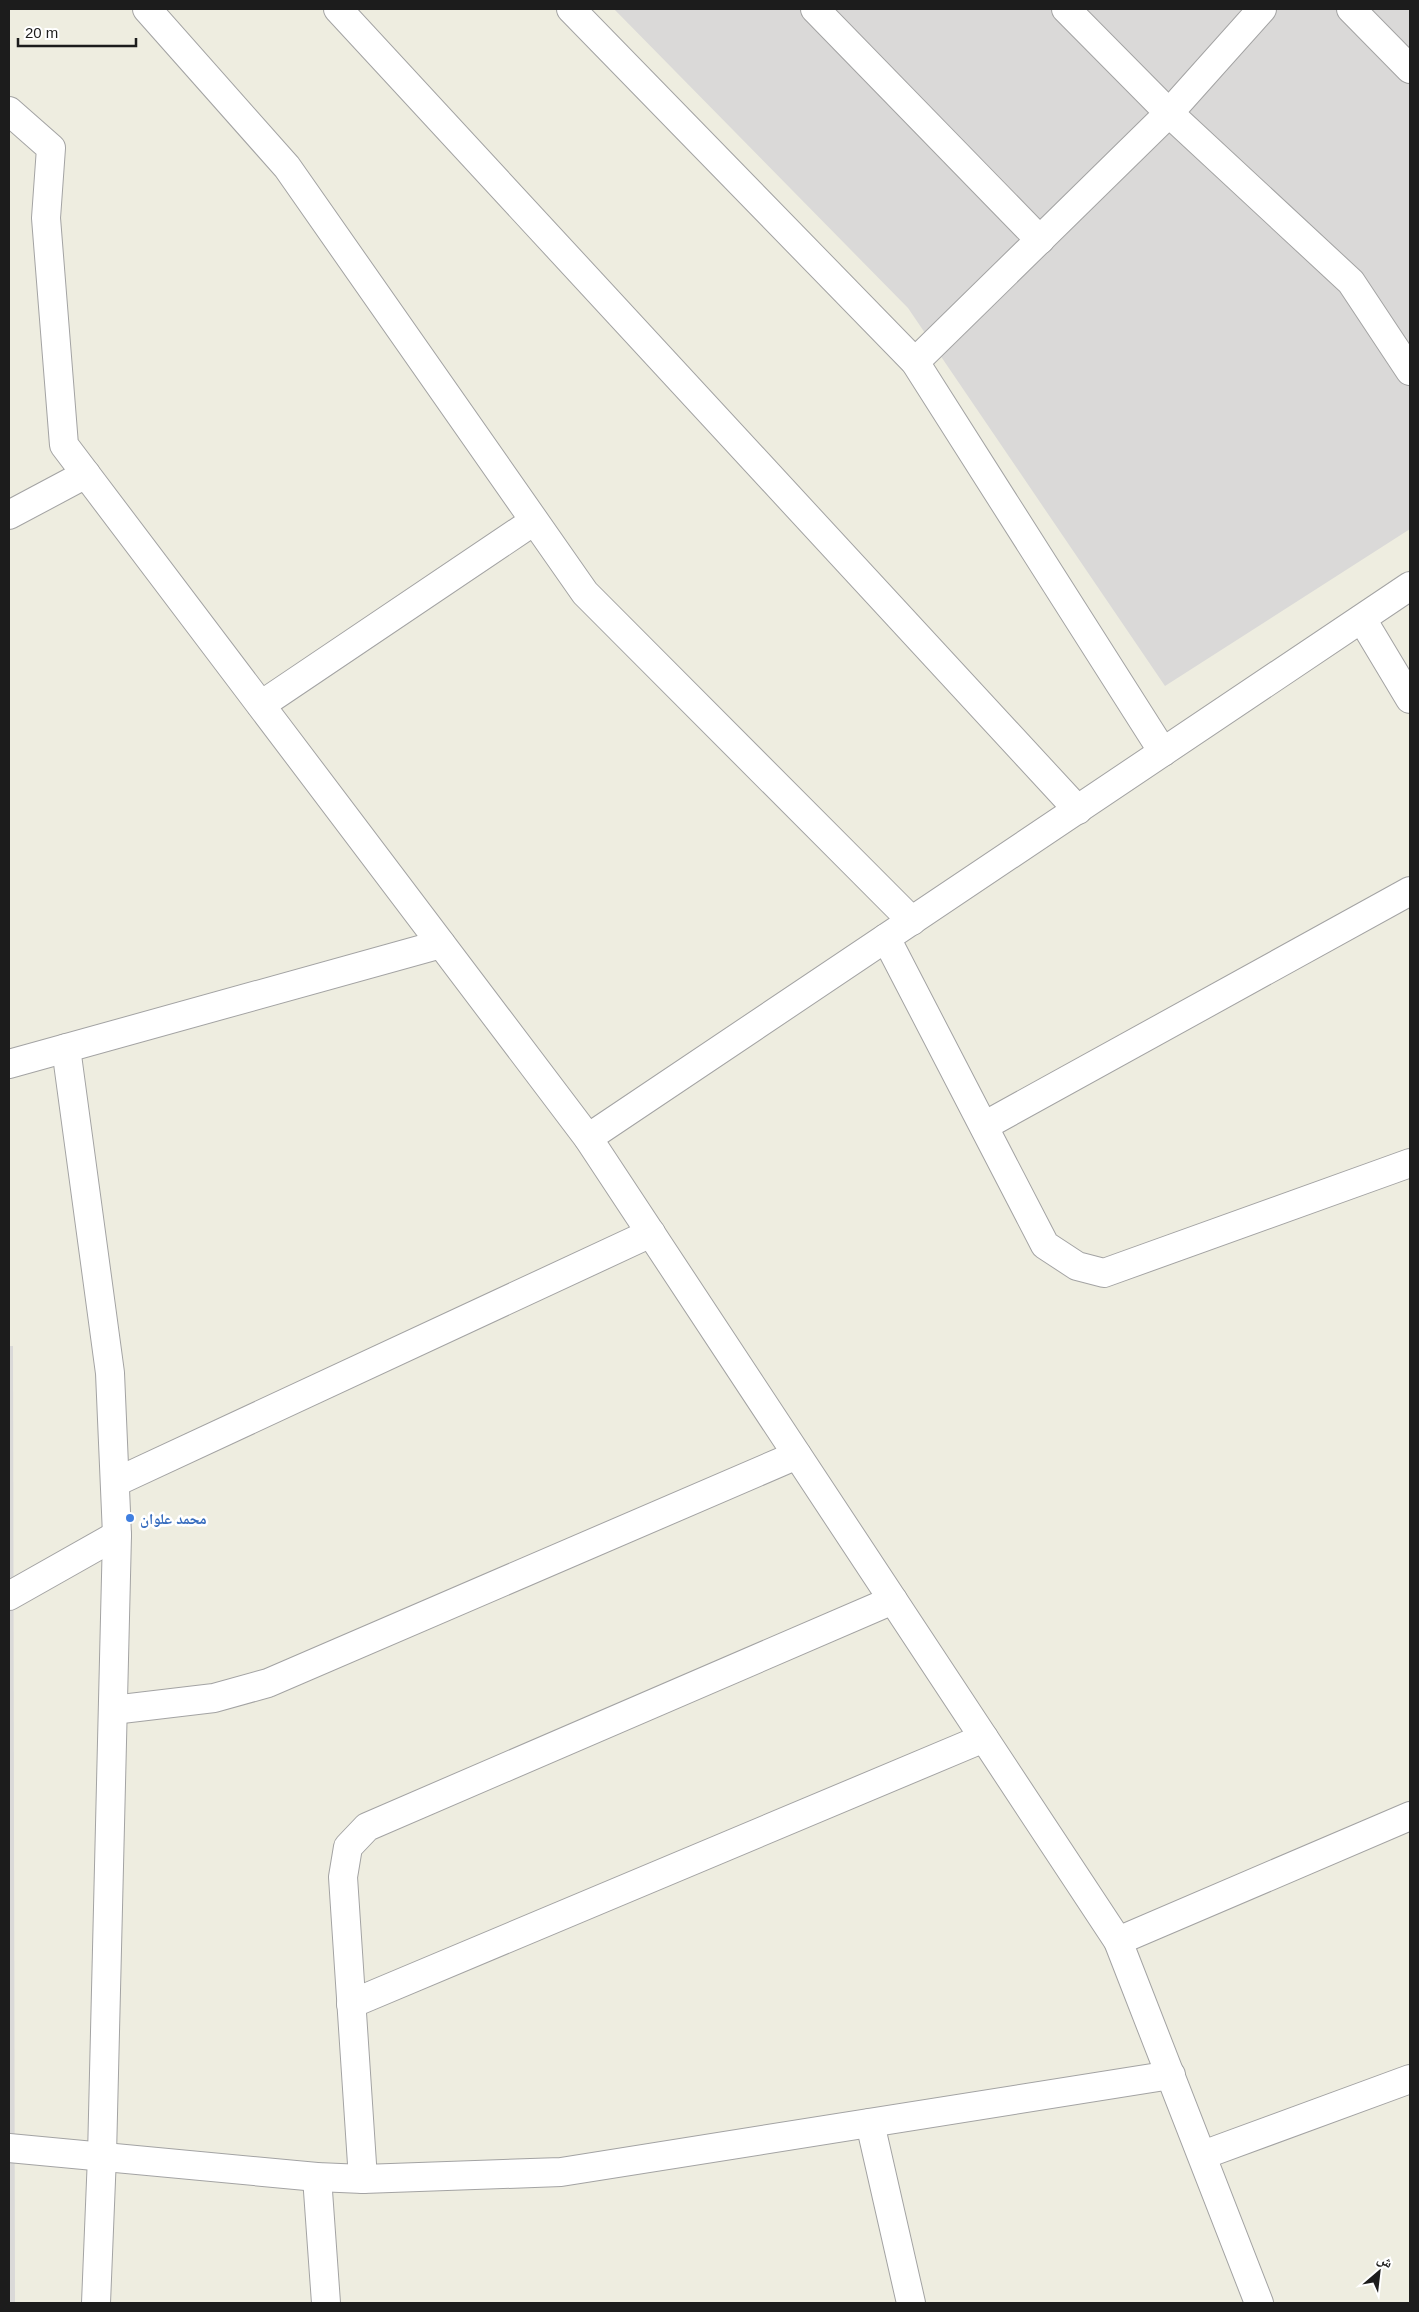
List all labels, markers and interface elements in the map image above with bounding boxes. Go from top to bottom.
scale bar [18,15,135,47]
text: 20 m [25,24,58,41]
place label: محمد علوان [140,1510,207,1528]
marker: محمد علوان [124,1512,136,1524]
north arrow [1354,2247,1404,2297]
text: ش [1374,2250,1396,2272]

